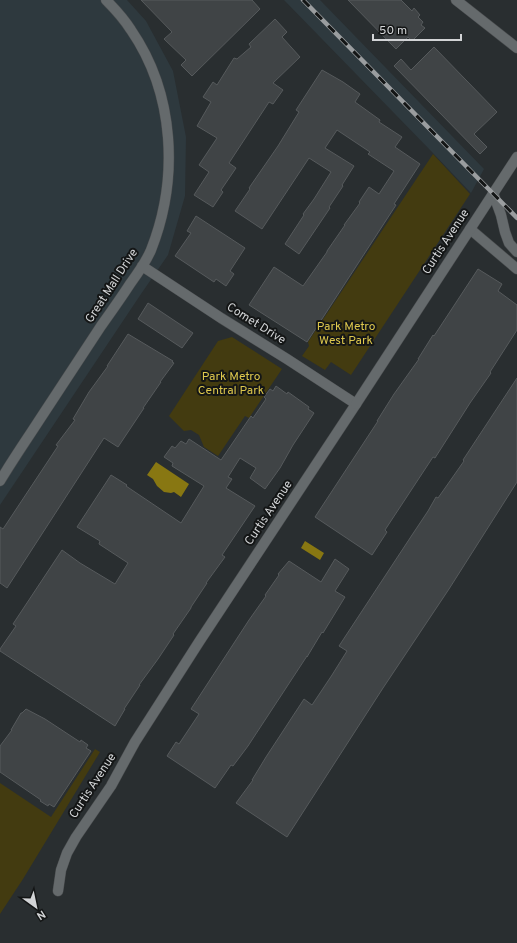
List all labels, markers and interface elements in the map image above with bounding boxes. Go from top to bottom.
scale bar [373,16,461,42]
text: 50 m [379,23,407,39]
street label: Curtis Avenue [419,206,473,278]
street label: Great Mall Drive [82,246,142,326]
street label: Comet Drive [223,299,289,349]
park label: Park Metro West Park [317,319,376,349]
park label: Park Metro Central Park [198,369,264,399]
street label: Curtis Avenue [241,477,297,549]
street label: Curtis Avenue [66,750,120,822]
north arrow [16,887,56,927]
text: N [34,907,48,923]

